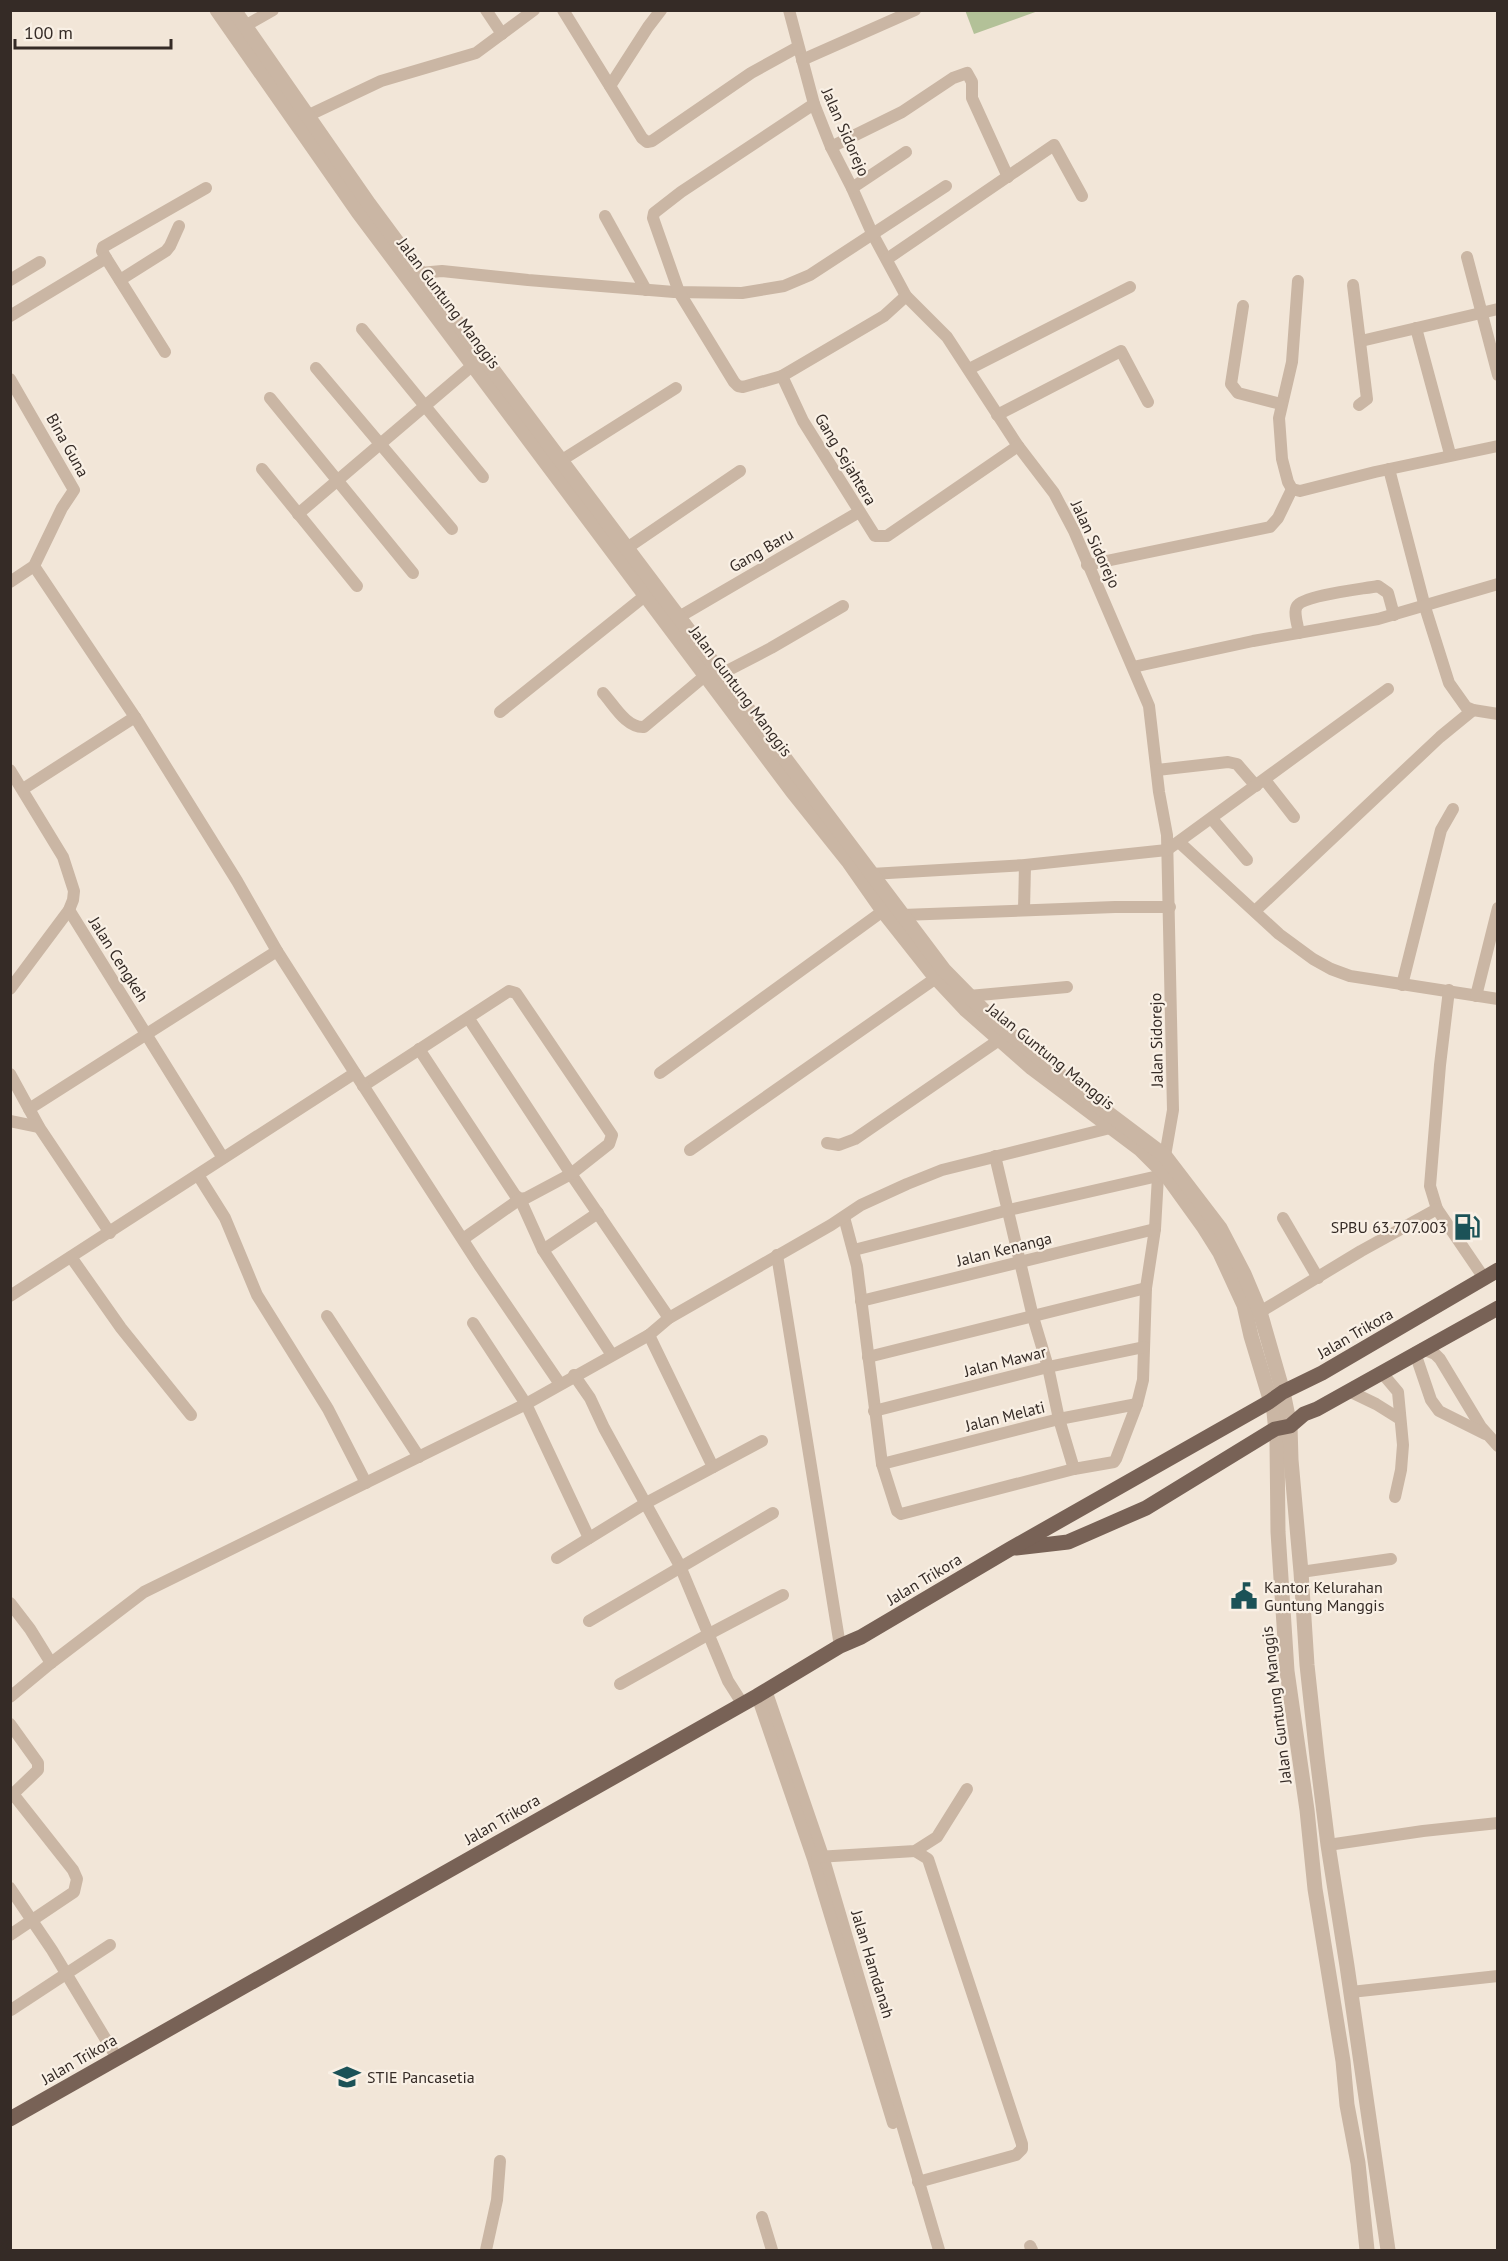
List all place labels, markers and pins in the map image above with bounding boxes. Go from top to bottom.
fuel station icon: SPBU 63.707.003 [1452,1212,1482,1242]
place label: SPBU 63.707.003 [1331,1217,1447,1237]
place label: Kantor Kelurahan Guntung Manggis [1264,1577,1385,1615]
public building icon: Kantor Kelurahan Guntung Manggis [1229,1581,1259,1611]
school or university icon: STIE Pancasetia [332,2062,362,2092]
place label: STIE Pancasetia [367,2067,475,2087]

